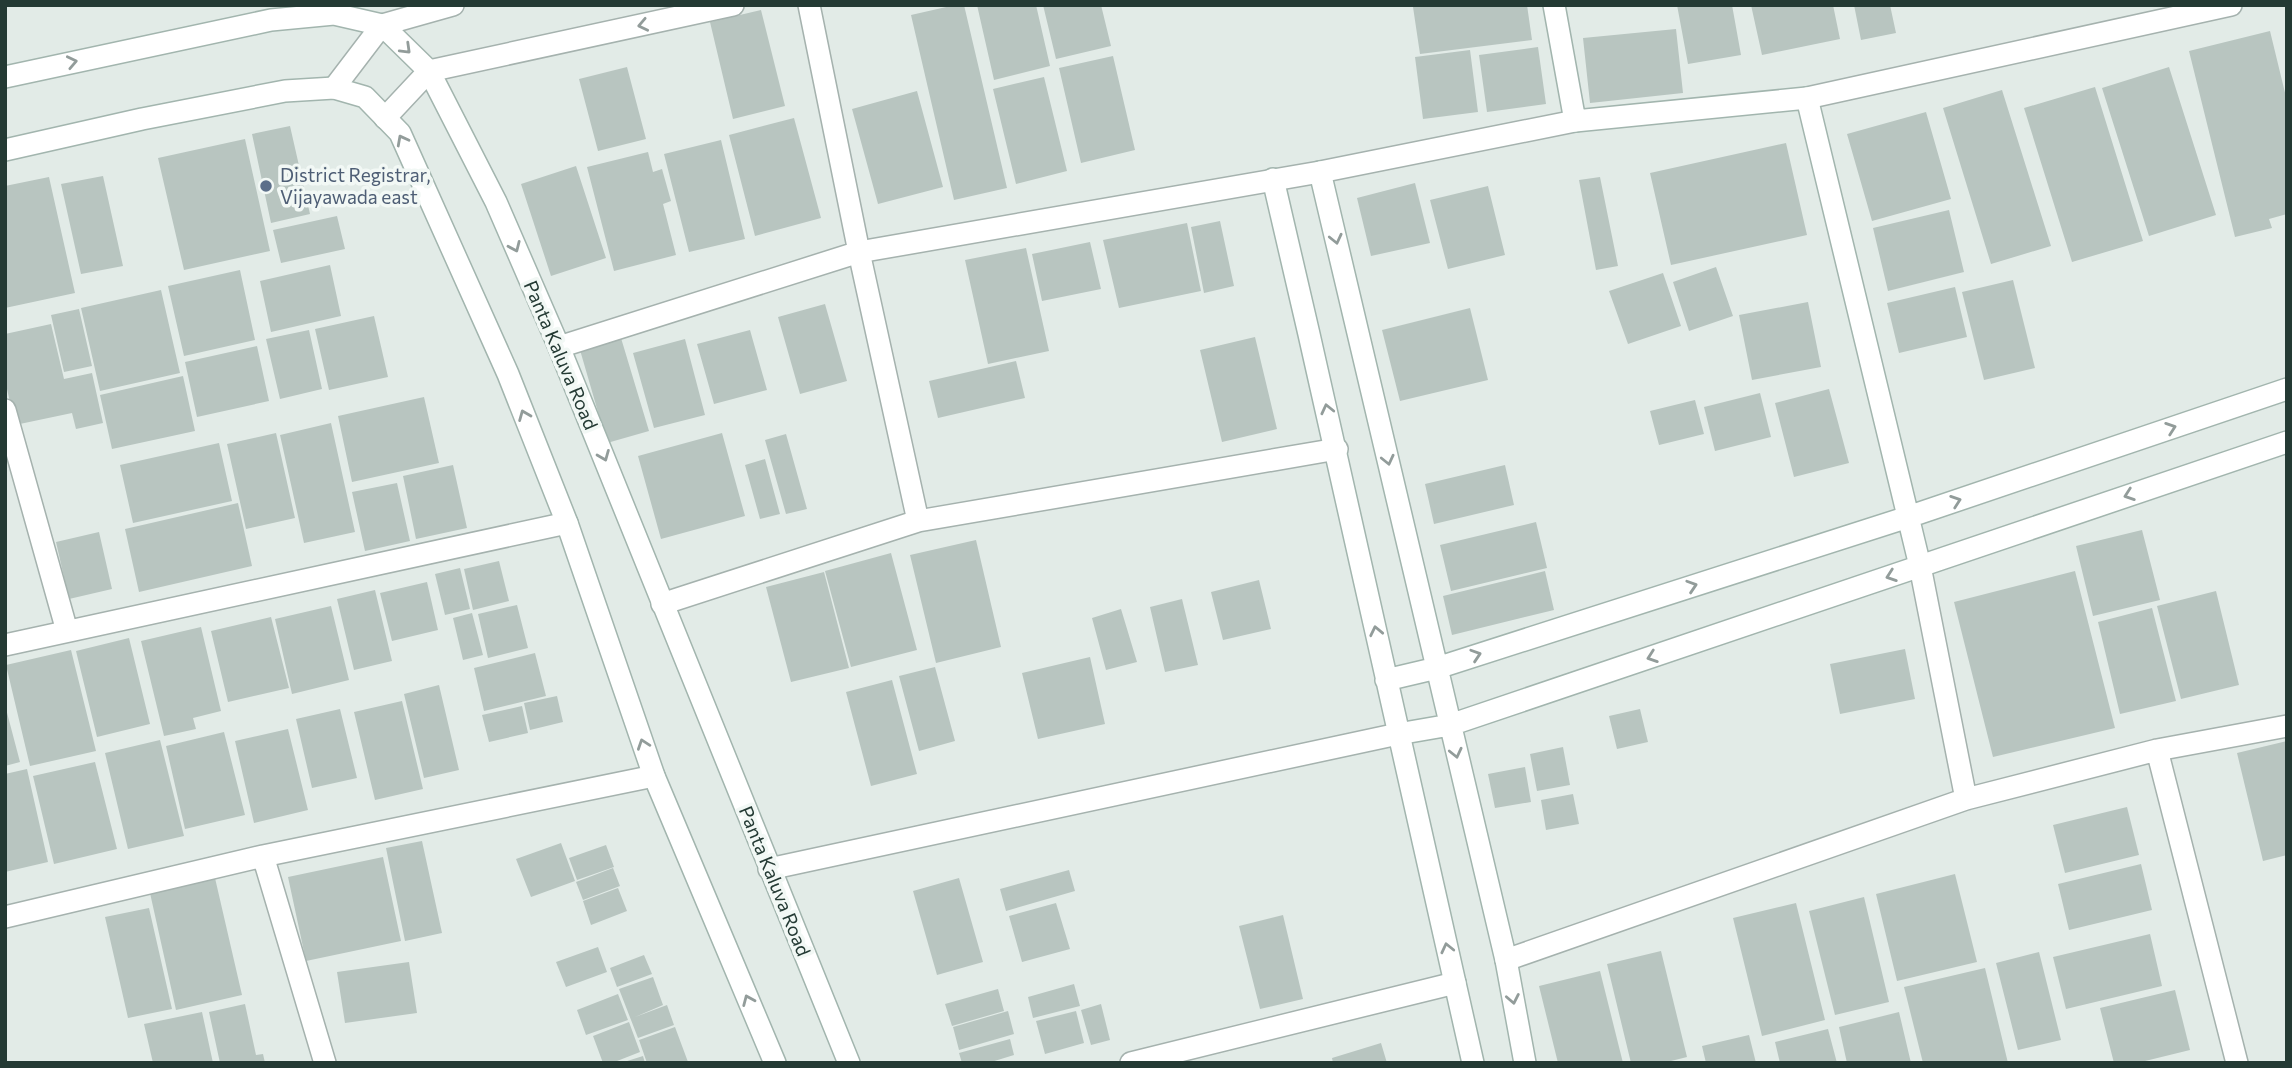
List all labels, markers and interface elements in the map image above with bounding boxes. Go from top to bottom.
one-way arrow [637,16,649,31]
one-way arrow [398,40,411,53]
one-way arrow [66,56,78,71]
one-way arrow [397,135,410,147]
place label: District Registrar, Vijayawada east [280,163,431,208]
marker: District Registrar, Vijayawada east [258,178,274,194]
one-way arrow [1328,233,1342,245]
one-way arrow [507,239,521,252]
street label: Panta Kaluva Road [520,277,603,433]
one-way arrow [1321,403,1335,415]
one-way arrow [519,410,533,422]
one-way arrow [2165,422,2177,436]
one-way arrow [596,449,610,461]
one-way arrow [1380,454,1394,466]
one-way arrow [2124,487,2136,501]
one-way arrow [1949,495,1961,509]
one-way arrow [1885,568,1897,582]
one-way arrow [1686,580,1698,594]
one-way arrow [1369,625,1384,637]
one-way arrow [1469,649,1481,663]
one-way arrow [1646,649,1658,663]
one-way arrow [637,738,651,751]
one-way arrow [1448,747,1463,759]
street label: Panta Kaluva Road [735,802,816,959]
one-way arrow [1441,942,1455,954]
one-way arrow [1505,993,1520,1005]
one-way arrow [742,995,756,1007]

